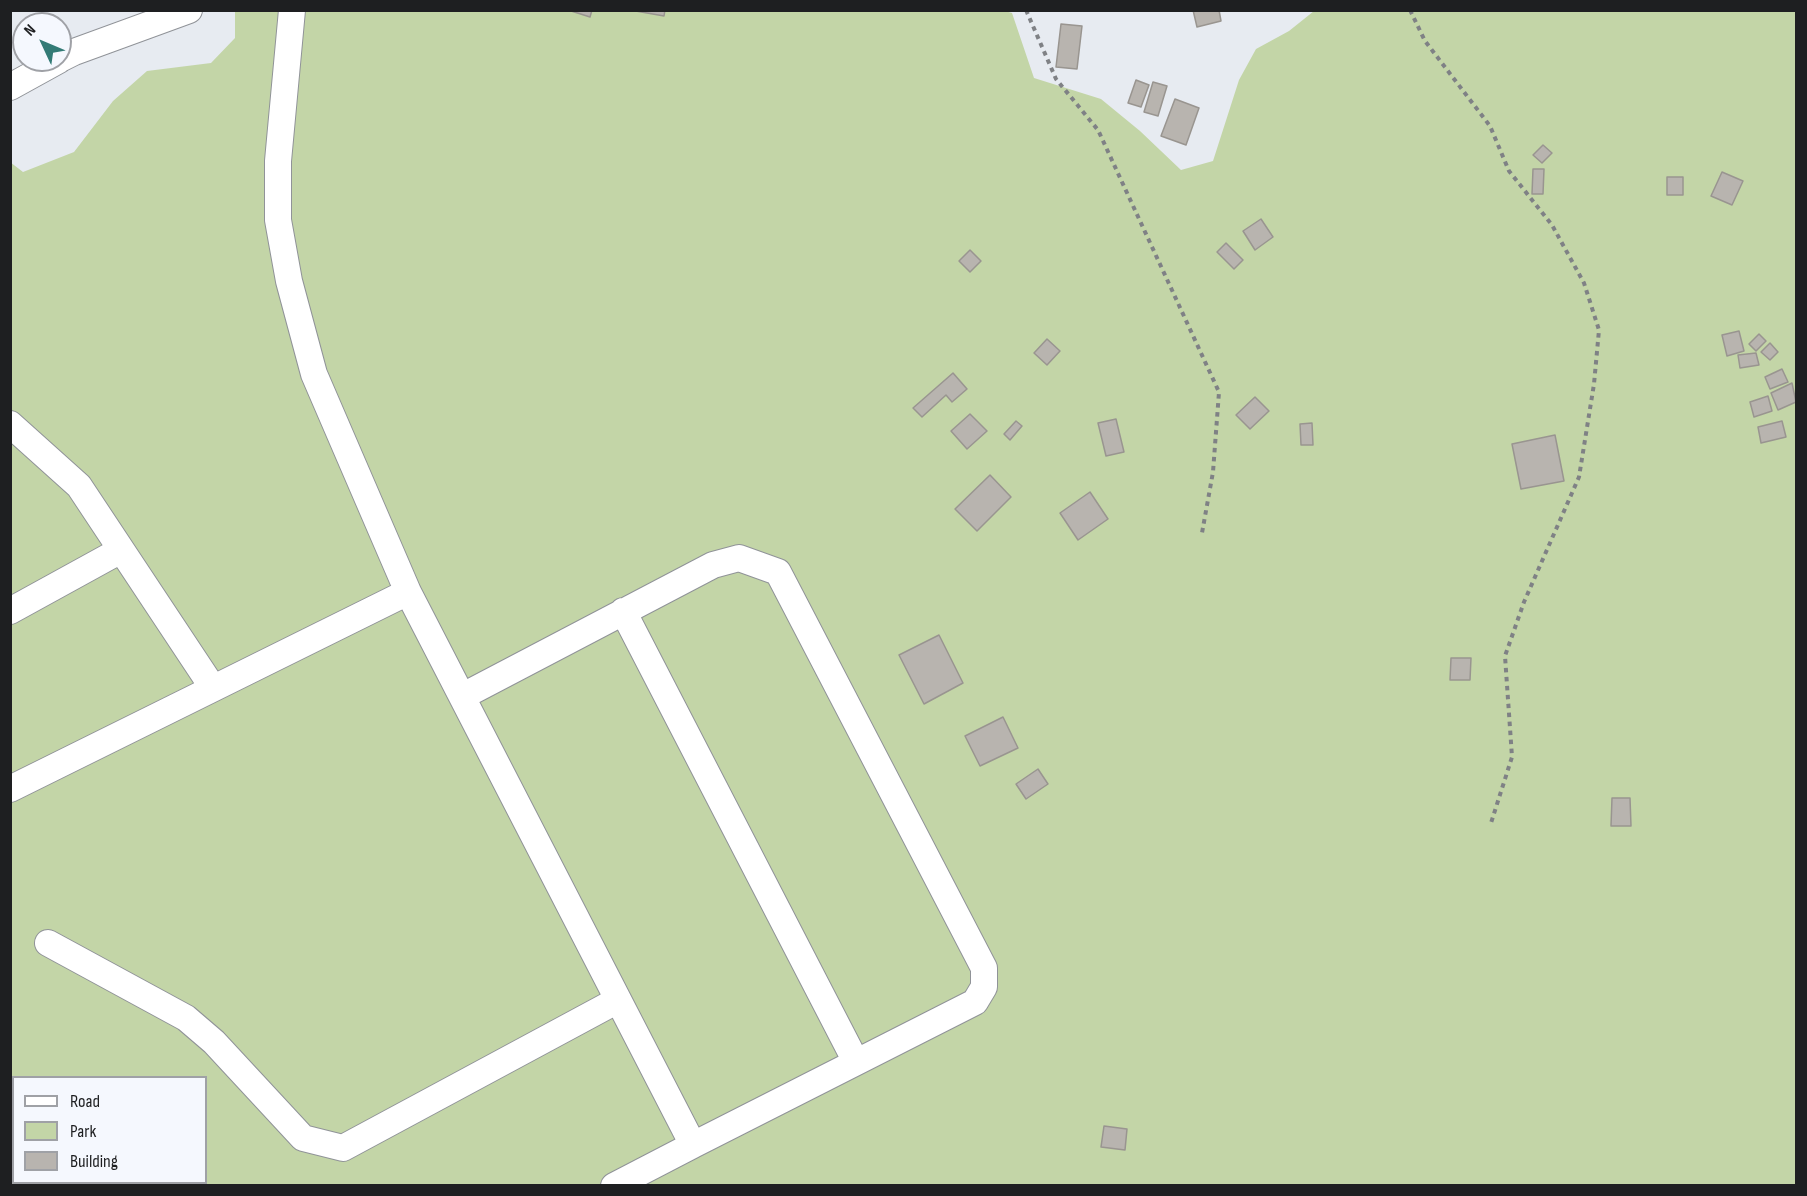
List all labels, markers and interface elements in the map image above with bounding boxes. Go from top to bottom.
north arrow [12,12,72,72]
text: N [20,21,40,40]
legend [12,1076,207,1184]
text: Road [70,1091,100,1112]
text: Park [70,1121,96,1142]
text: Building [70,1151,118,1172]

